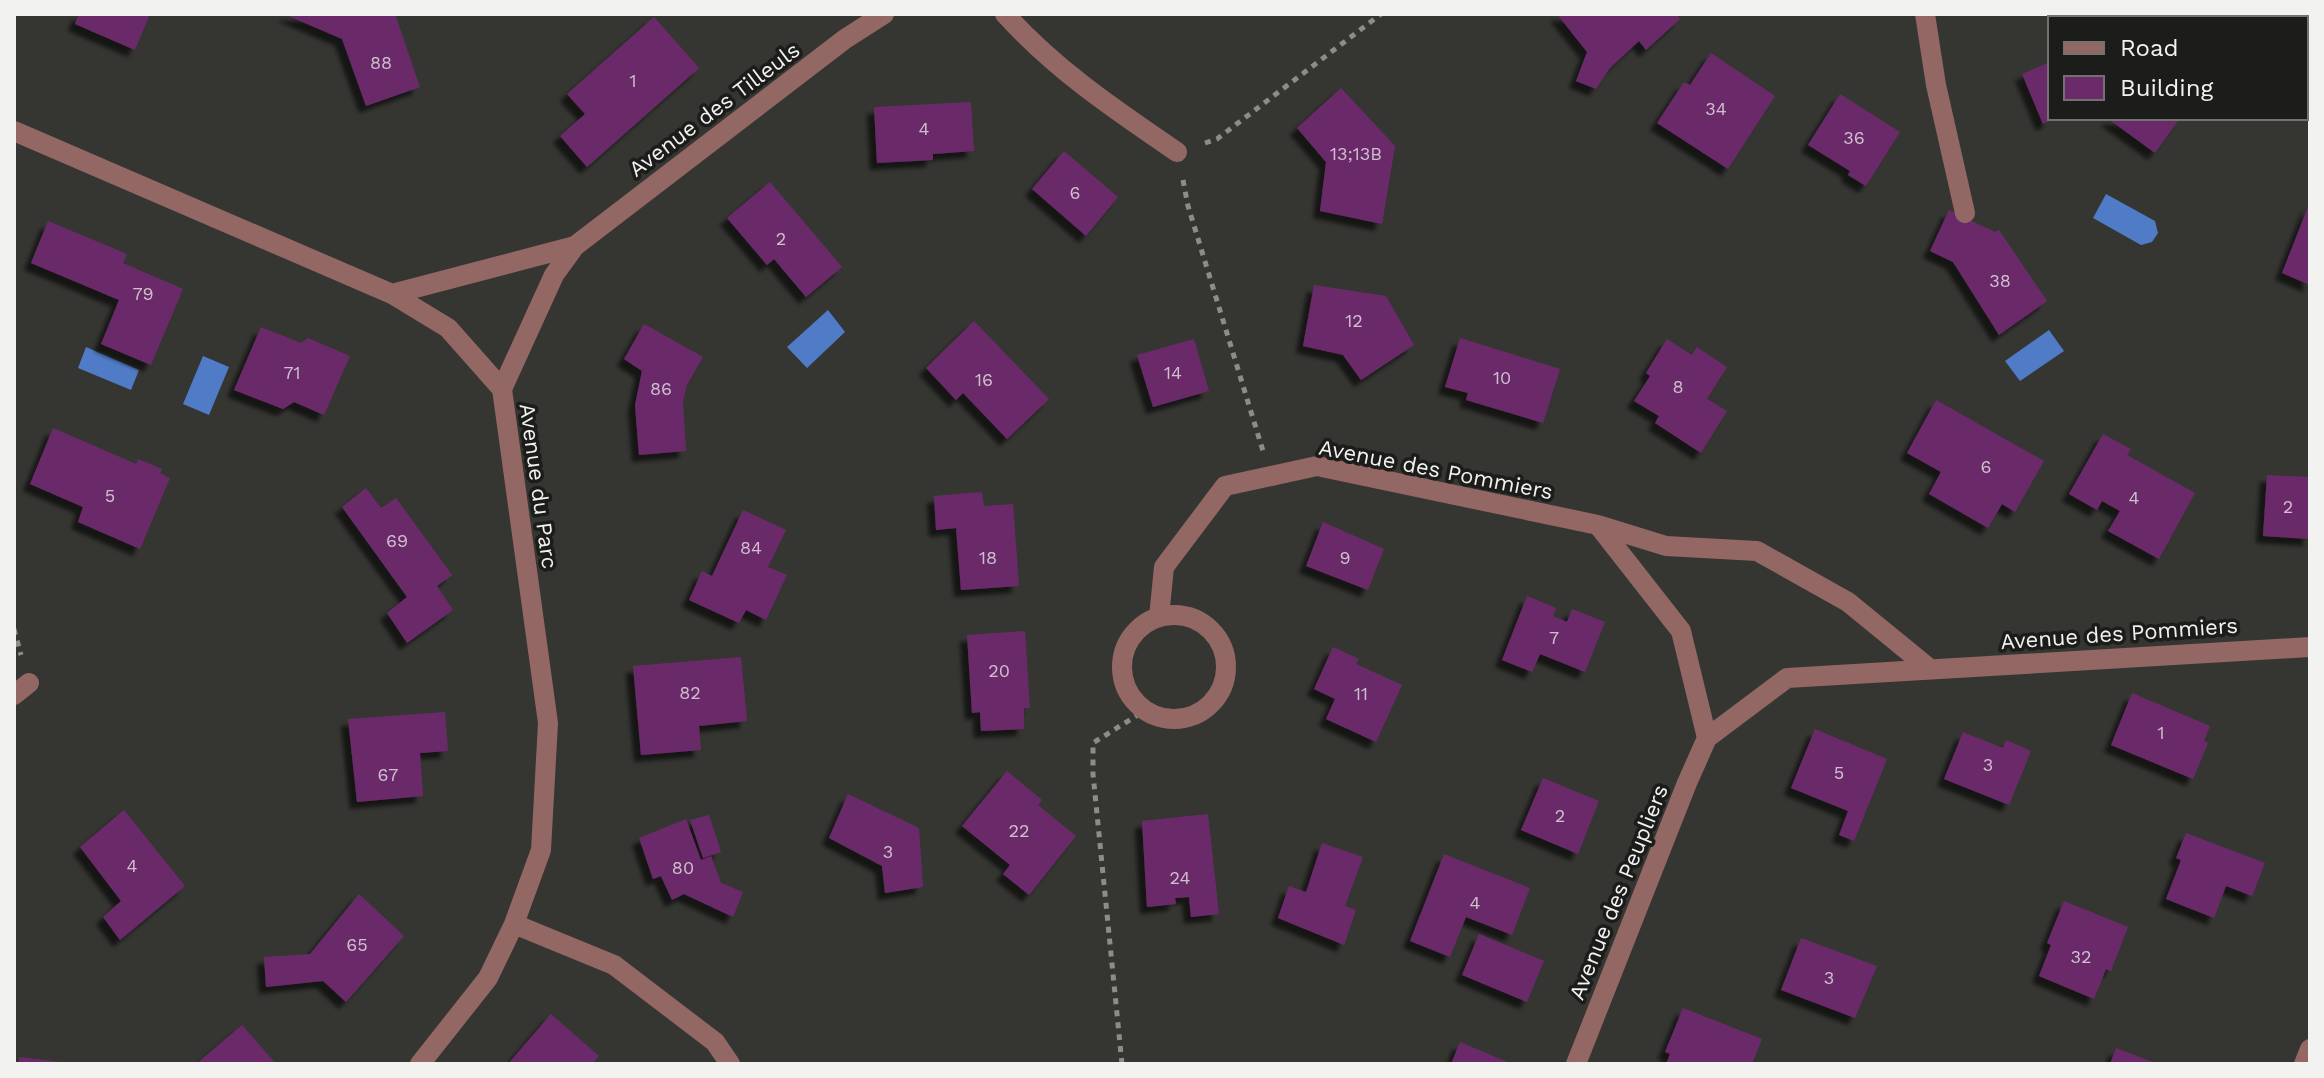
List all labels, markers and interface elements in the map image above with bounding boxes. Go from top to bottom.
legend [2048,16,2308,120]
text: Road [2120,34,2179,62]
street label: Avenue des Tilleuls [624,37,805,182]
house number: 88 [370,52,392,73]
house number: 1 [629,70,637,91]
text: Building [2120,74,2213,102]
house number: 34 [1705,98,1727,119]
house number: 4 [919,118,930,139]
house number: 36 [1843,127,1865,148]
house number: 13;13B [1330,143,1382,164]
house number: 6 [1070,182,1080,203]
house number: 2 [776,228,786,249]
house number: 38 [1989,270,2011,291]
house number: 79 [132,283,154,304]
house number: 12 [1345,310,1363,331]
house number: 71 [283,362,301,383]
house number: 14 [1164,362,1182,383]
house number: 10 [1493,367,1511,388]
house number: 16 [975,369,993,390]
house number: 8 [1672,376,1684,397]
house number: 86 [650,378,672,399]
street label: Avenue du Parc [515,402,563,571]
street label: Avenue des Pommiers [1317,435,1555,504]
house number: 6 [1981,456,1991,477]
house number: 5 [105,485,115,506]
house number: 4 [2129,487,2140,508]
house number: 2 [2283,496,2293,517]
house number: 69 [386,530,408,551]
house number: 84 [740,537,762,558]
house number: 18 [979,547,997,568]
house number: 9 [1339,547,1351,568]
street label: Avenue des Pommiers [1999,613,2239,654]
house number: 7 [1549,627,1559,648]
house number: 20 [988,660,1010,681]
house number: 82 [679,682,701,703]
house number: 11 [1354,683,1368,704]
house number: 1 [2157,722,2165,743]
house number: 3 [1983,754,1993,775]
house number: 5 [1834,762,1844,783]
house number: 67 [378,764,398,785]
street label: Avenue des Peupliers [1564,781,1673,1003]
house number: 2 [1555,805,1565,826]
house number: 22 [1009,820,1030,841]
house number: 3 [883,841,893,862]
house number: 4 [127,855,138,876]
house number: 80 [672,857,694,878]
house number: 24 [1170,867,1190,888]
house number: 4 [1470,892,1481,913]
house number: 65 [346,934,368,955]
house number: 32 [2071,946,2092,967]
house number: 3 [1824,967,1834,988]

